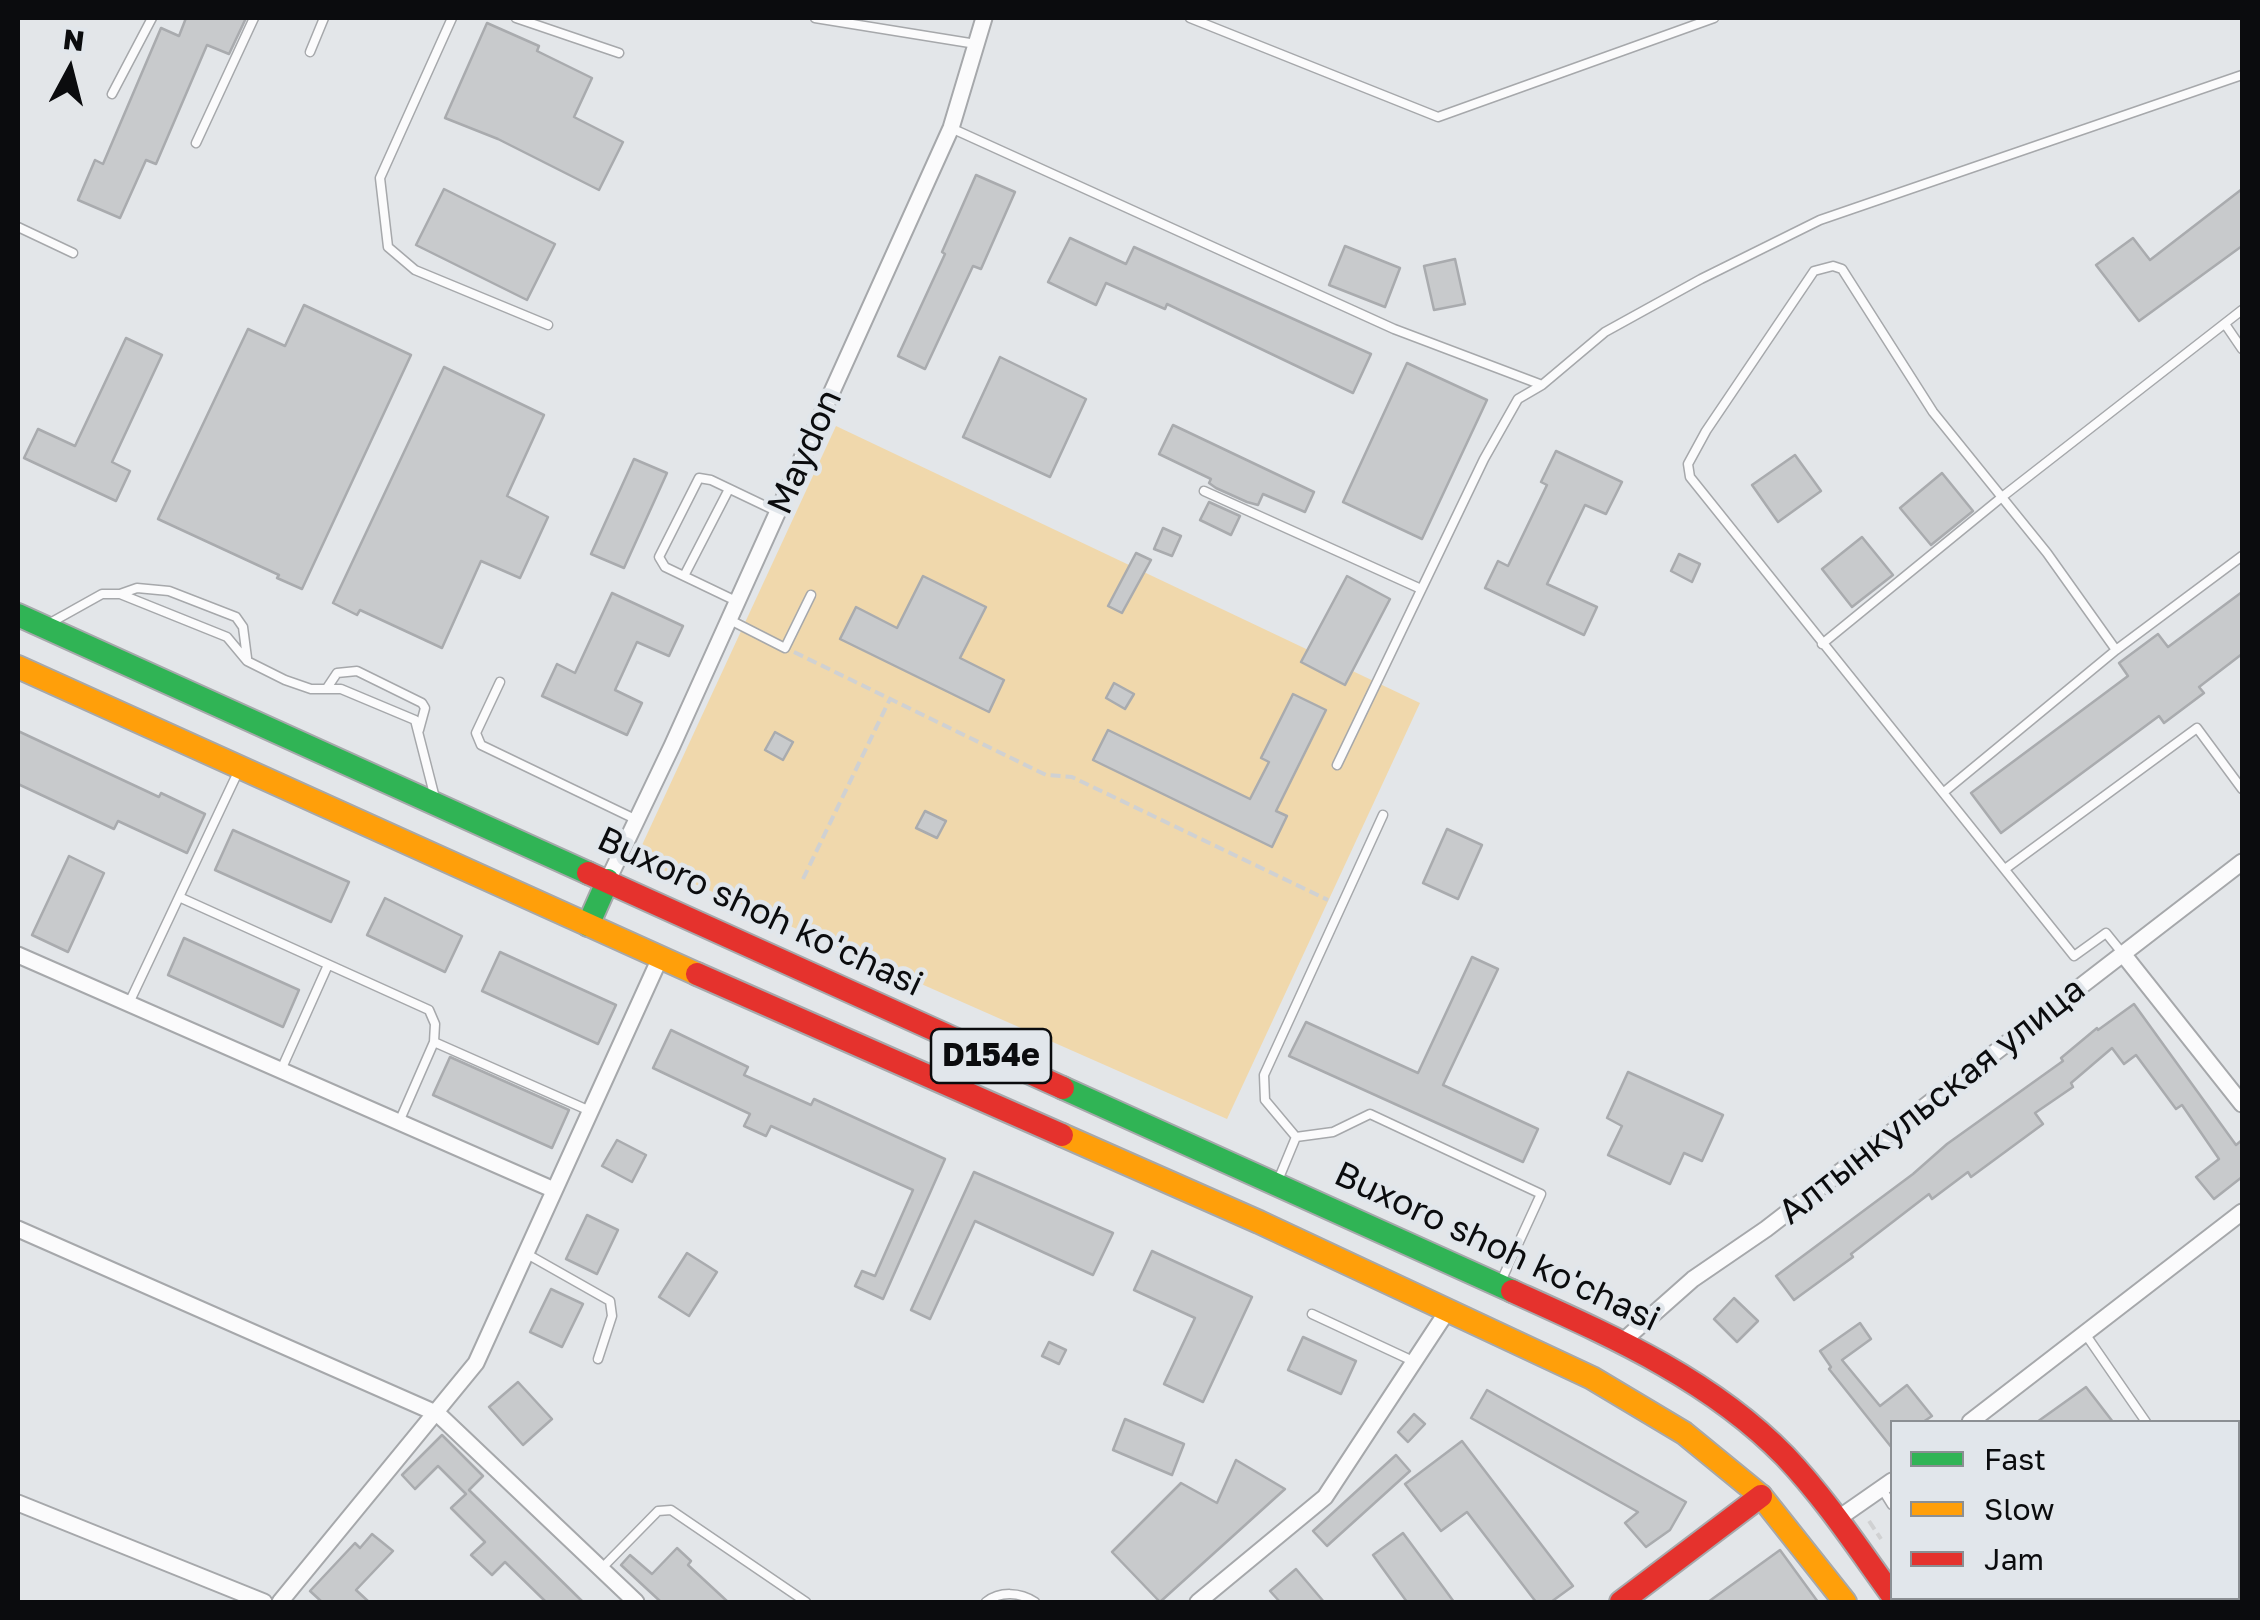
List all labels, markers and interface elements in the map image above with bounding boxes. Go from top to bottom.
north arrow [20,20,120,120]
text: N [61,22,86,57]
street label: Maydon [759,383,851,521]
street label: Buxoro shoh ko'chasi [591,818,929,1006]
street label: Алтынкульская улица [1770,968,2094,1234]
road number: D154e [931,1029,1051,1083]
street label: Buxoro shoh ko'chasi [1328,1153,1666,1341]
legend [1890,1420,2240,1600]
text: Fast [1984,1441,2046,1477]
text: Slow [1984,1491,2055,1527]
text: Jam [1984,1541,2044,1577]

